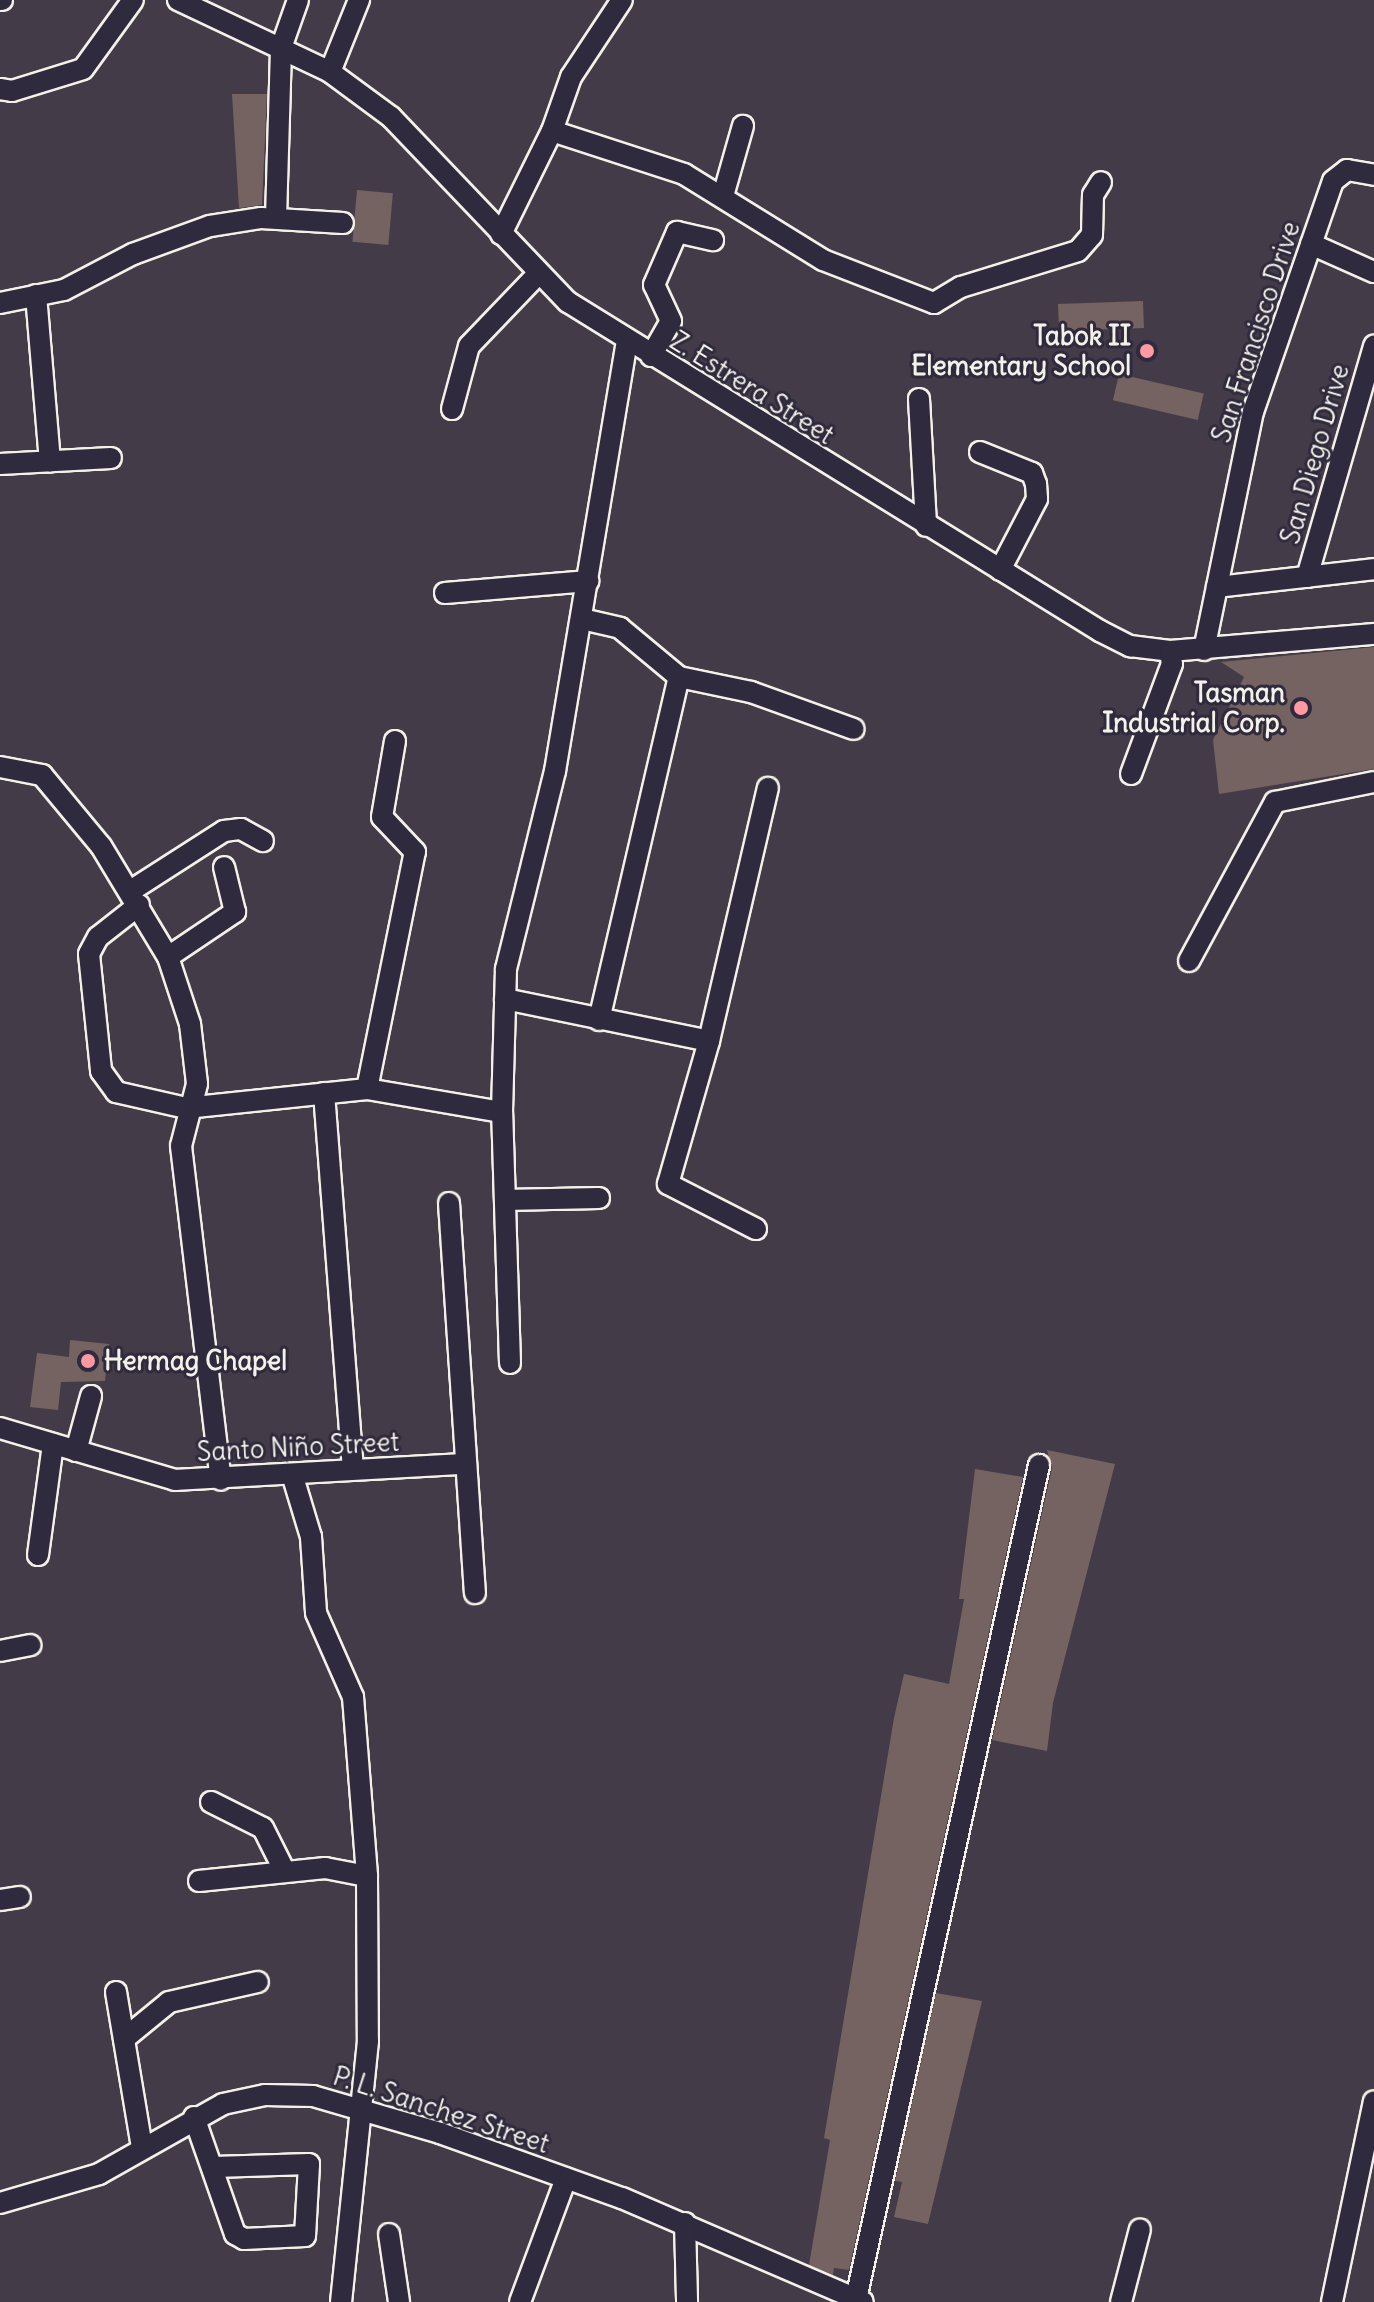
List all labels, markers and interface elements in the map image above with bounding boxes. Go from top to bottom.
street label: San Francisco Drive [1206,218,1306,446]
place label: Tabok II Elementary School [911,320,1131,382]
street label: Z. Estrera Street [665,325,839,451]
marker: Tabok II Elementary School [1138,342,1156,360]
street label: San Diego Drive [1274,360,1356,548]
place label: Tasman Industrial Corp. [1102,677,1285,738]
marker: Tasman Industrial Corp. [1292,699,1310,717]
place label: Hermag Chapel [104,1345,287,1377]
marker: Hermag Chapel [79,1352,97,1370]
street label: Santo Niño Street [196,1426,400,1468]
street label: P. L. Sanchez Street [329,2060,553,2160]

